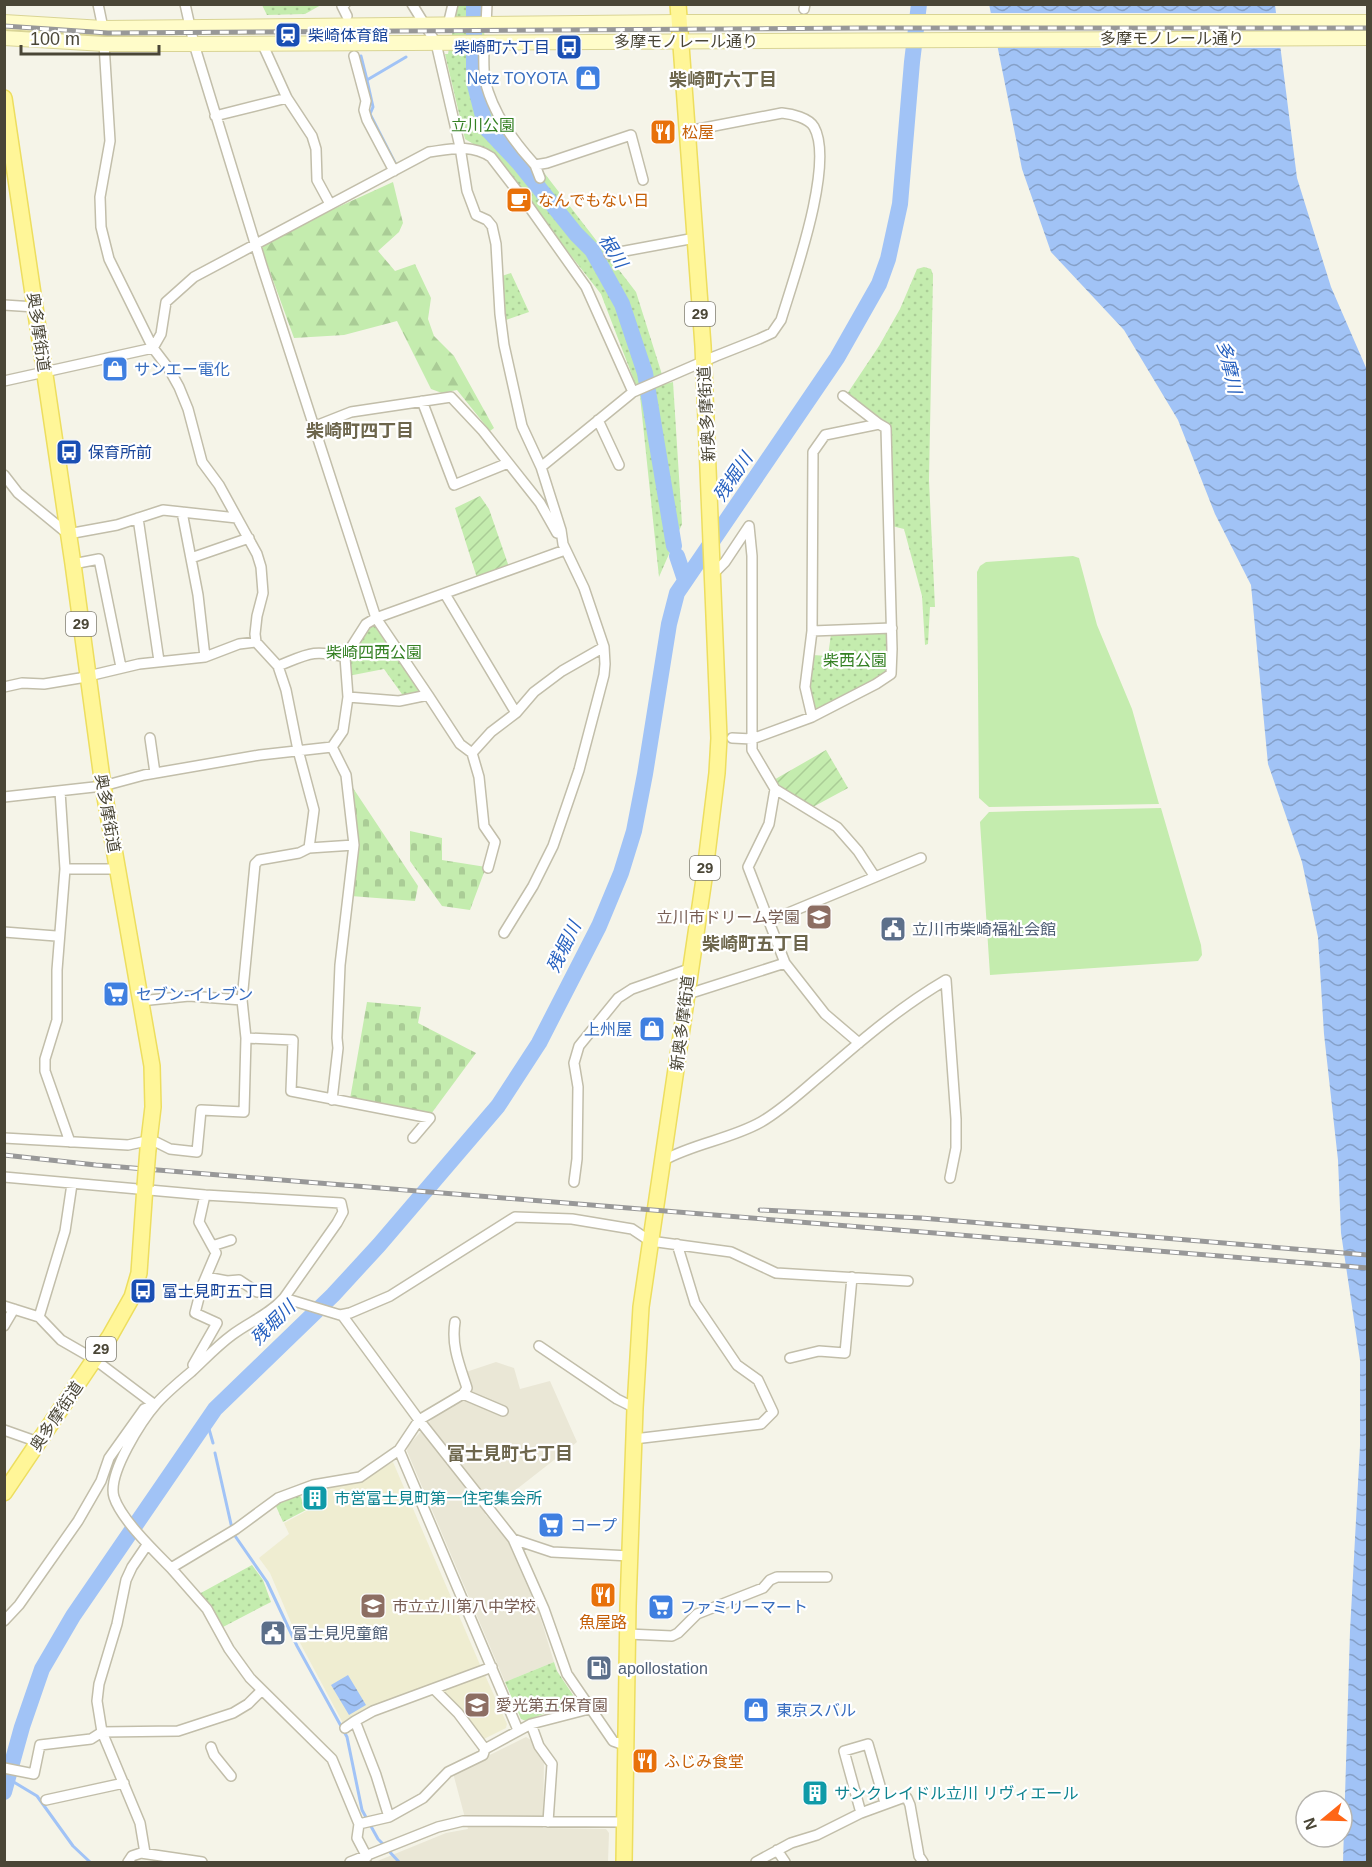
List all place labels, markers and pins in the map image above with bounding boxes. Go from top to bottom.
station icon: 柴崎体育館 [273,20,303,50]
place label: 柴崎体育館 [308,27,388,44]
bus stop icon: 柴崎町六丁目 [554,32,584,62]
place label: 柴崎町六丁目 [454,39,550,56]
shop icon: Netz TOYOTA [573,63,603,93]
place label: Netz TOYOTA [467,70,568,87]
restaurant icon: 松屋 [648,117,678,147]
place label: 松屋 [682,124,714,141]
cafe icon: なんでもない日 [504,185,534,215]
place label: なんでもない日 [538,192,649,209]
shop icon: サンエー電化 [100,354,130,384]
place label: サンエー電化 [134,361,230,378]
bus stop icon: 保育所前 [54,437,84,467]
place label: 保育所前 [88,444,152,461]
school or university icon: 立川市ドリーム学園 [804,902,834,932]
place label: 立川市ドリーム学園 [656,909,800,926]
public building icon: 立川市柴崎福祉会館 [878,914,908,944]
place label: 立川市柴崎福祉会館 [912,921,1056,938]
supermarket icon: セブン-イレブン [101,979,131,1009]
place label: セブン-イレブン [136,986,253,1003]
shop icon: 上州屋 [637,1014,667,1044]
place label: 上州屋 [584,1021,632,1038]
bus stop icon: 富士見町五丁目 [128,1276,158,1306]
place label: 富士見町五丁目 [162,1283,274,1300]
building icon: 市営富士見町第一住宅集会所 [300,1483,330,1513]
place label: 市営富士見町第一住宅集会所 [334,1490,542,1507]
supermarket icon: コープ [536,1510,566,1540]
place label: コープ [570,1517,617,1534]
restaurant icon: 魚屋路 [588,1580,618,1610]
school or university icon: 市立立川第八中学校 [358,1591,388,1621]
supermarket icon: ファミリーマート [646,1592,676,1622]
place label: 市立立川第八中学校 [392,1598,536,1615]
place label: ファミリーマート [680,1599,808,1616]
place label: 魚屋路 [579,1613,627,1631]
public building icon: 富士見児童館 [258,1618,288,1648]
place label: 富士見児童館 [292,1625,388,1642]
fuel station icon: apollostation [584,1653,614,1683]
place label: apollostation [618,1660,708,1677]
school or university icon: 愛光第五保育園 [462,1690,492,1720]
shop icon: 東京スバル [741,1695,771,1725]
place label: 愛光第五保育園 [496,1697,608,1714]
place label: 東京スバル [776,1702,856,1719]
restaurant icon: ふじみ食堂 [630,1746,660,1776]
place label: ふじみ食堂 [664,1753,744,1770]
building icon: サンクレイドル立川 リヴィエール [800,1778,830,1808]
place label: サンクレイドル立川 リヴィエール [834,1785,1078,1802]

